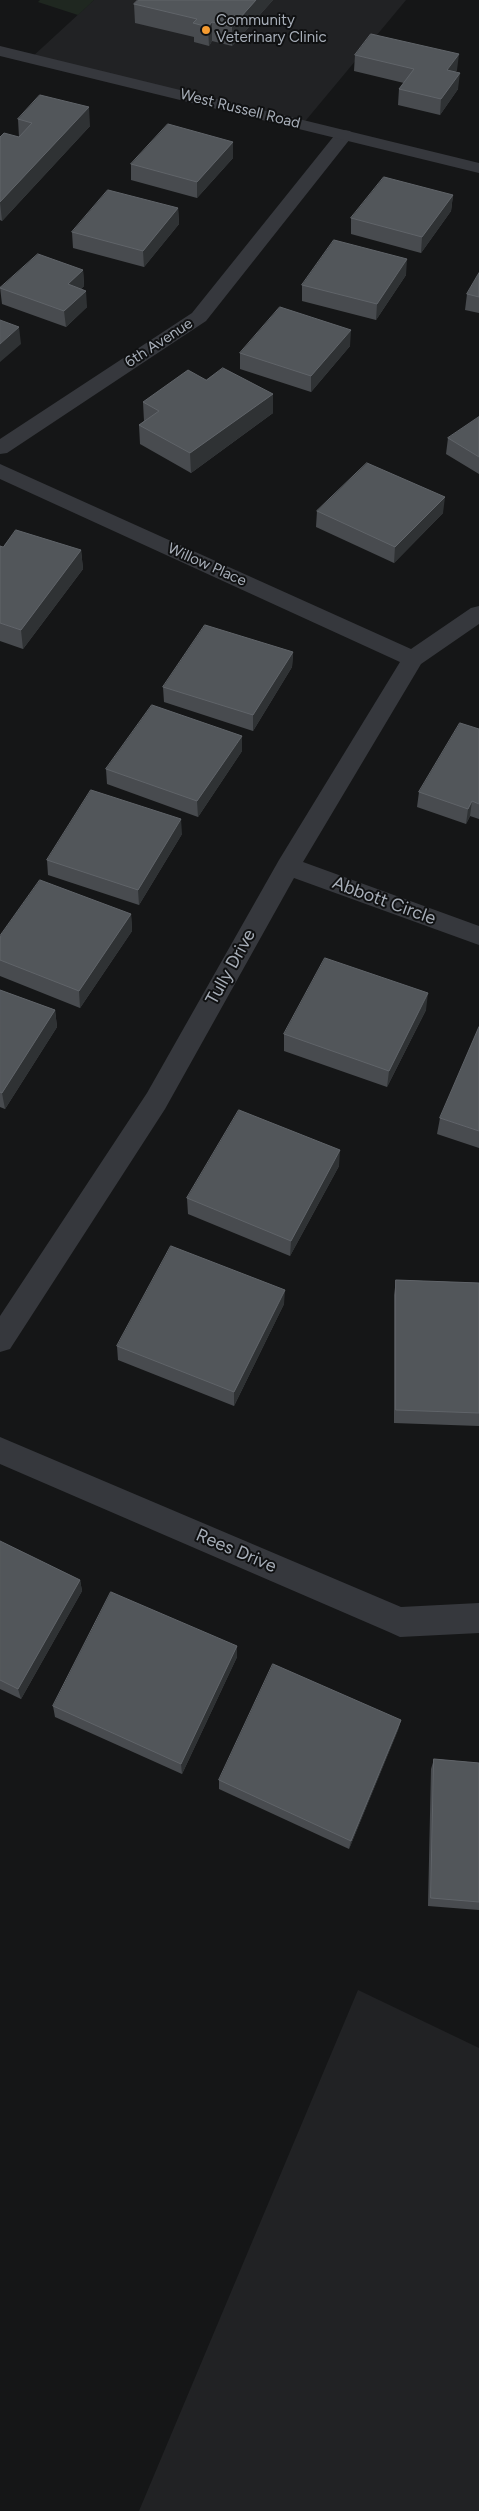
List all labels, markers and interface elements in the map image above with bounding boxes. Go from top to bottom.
place label: Community Veterinary Clinic [216,12,327,47]
marker: Community Veterinary Clinic [200,24,212,36]
street label: West Russell Road [178,85,302,133]
street label: 6th Avenue [122,314,196,372]
street label: Willow Place [165,540,249,590]
street label: Abbott Circle [329,872,439,930]
street label: Tully Drive [202,926,260,1008]
street label: Rees Drive [192,1524,280,1578]

